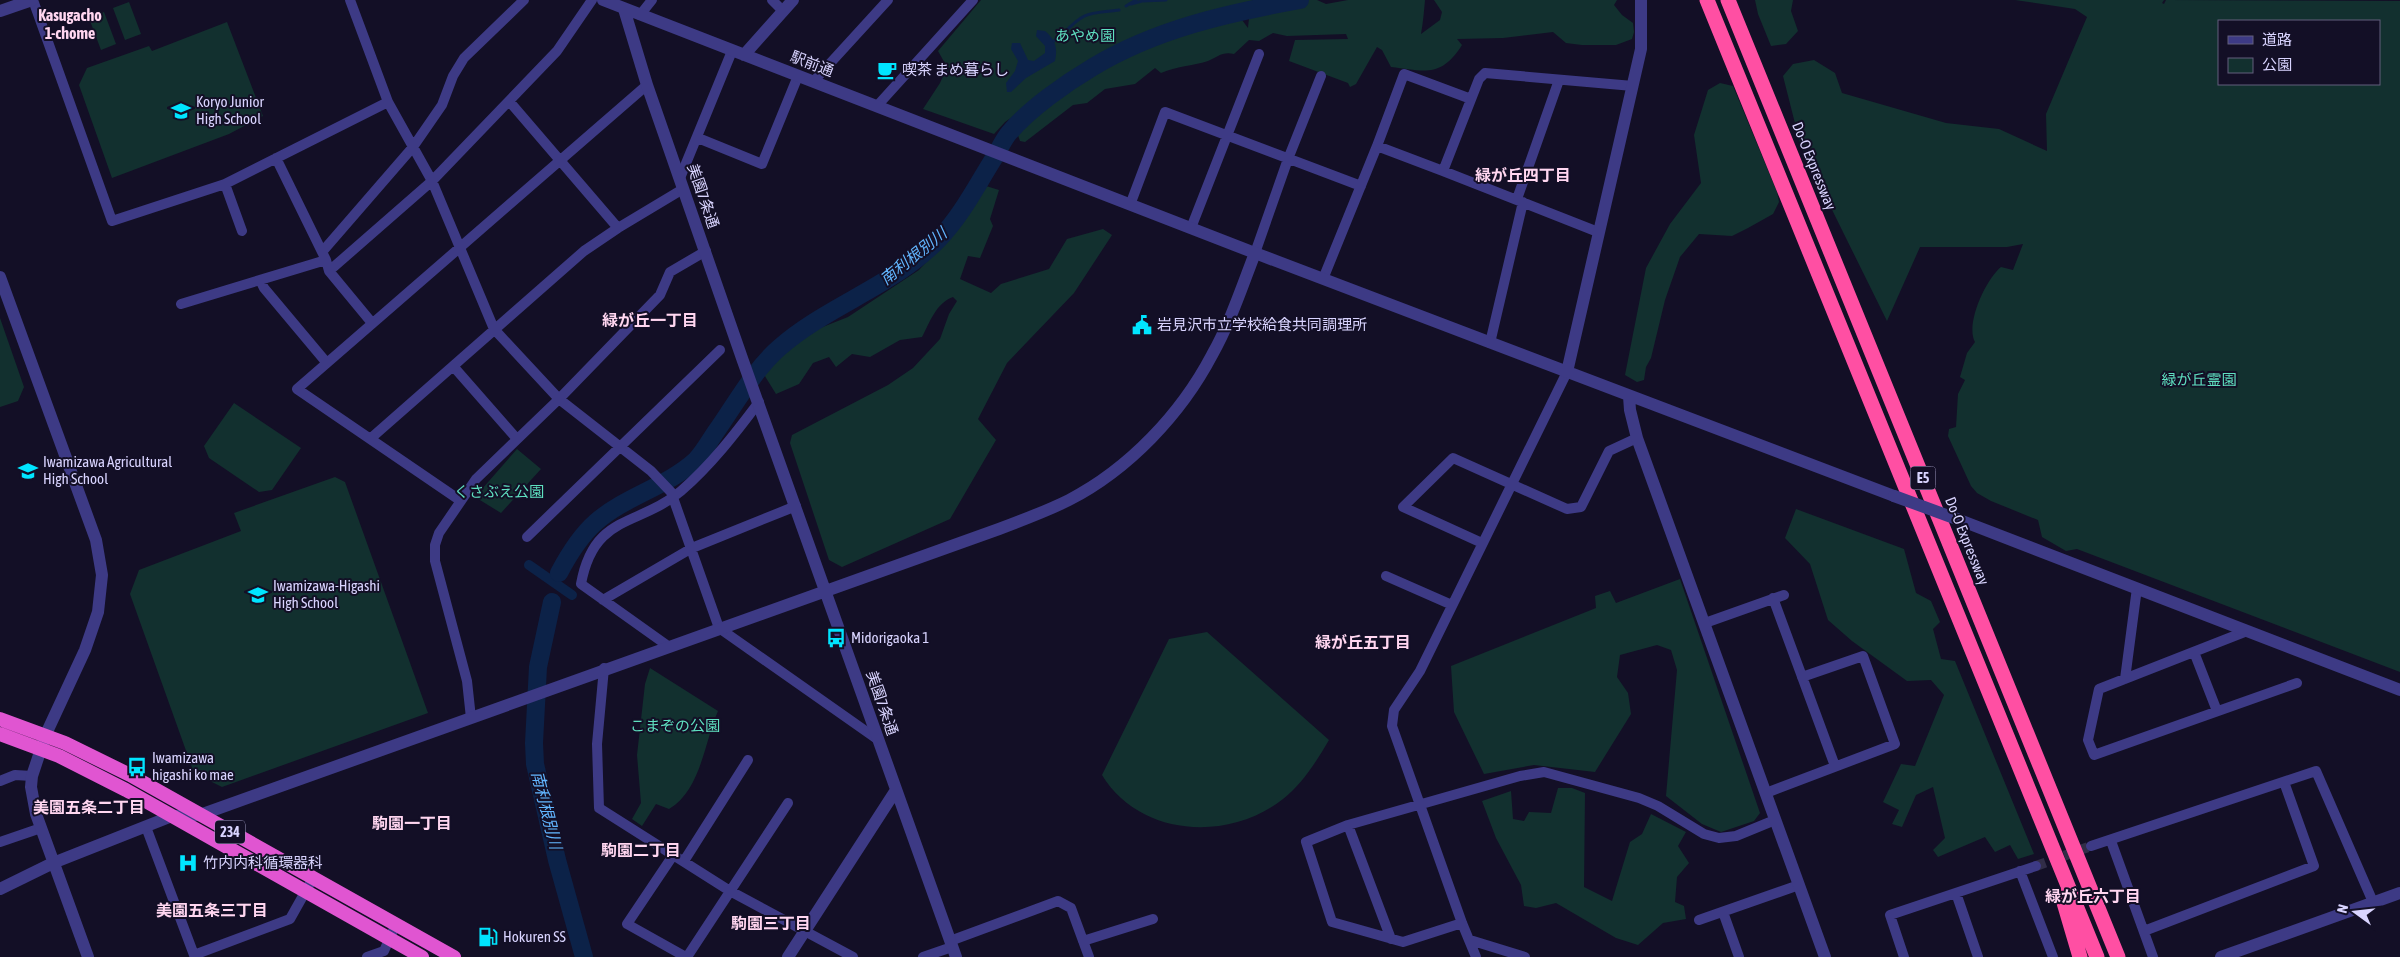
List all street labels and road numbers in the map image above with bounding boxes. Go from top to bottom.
street label: 駅前通 [788,48,836,80]
street label: Do-O Expressway [1789,119,1840,212]
street label: 美園7条通 [685,161,722,230]
road number: E5 [1910,466,1936,489]
street label: Do-O Expressway [1942,494,1993,587]
street label: 美園7条通 [864,668,901,737]
road number: 234 [215,820,245,844]

